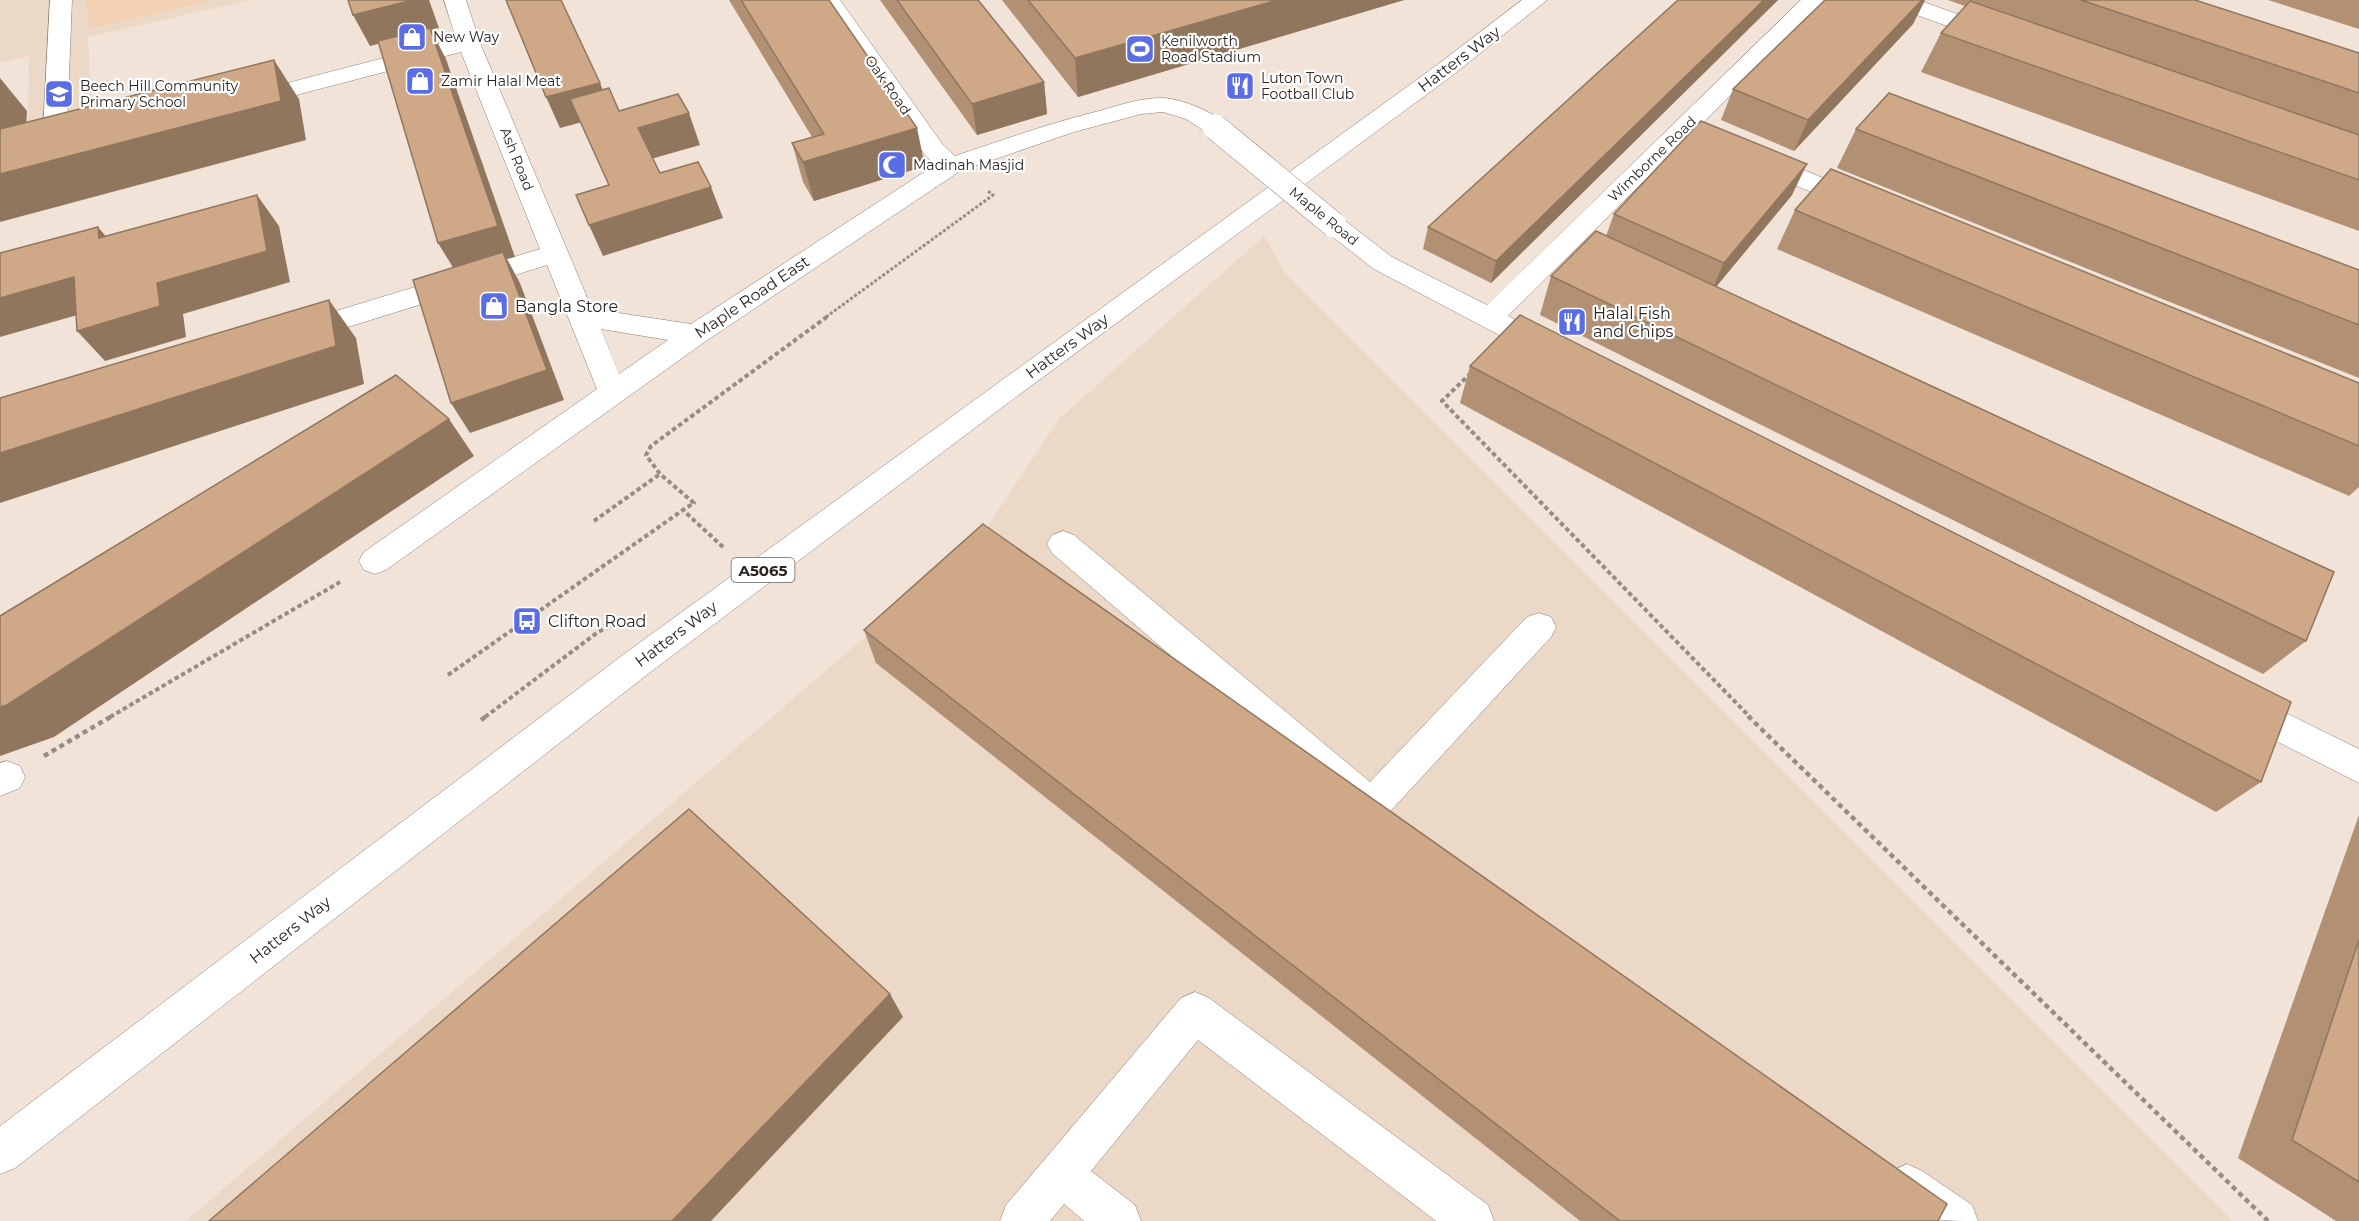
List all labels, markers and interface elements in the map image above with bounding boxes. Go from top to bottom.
shop icon: New Way [396,21,428,53]
street label: Hatters Way [1414,22,1504,96]
place label: New Way [433,28,499,46]
place label: Kenilworth Road Stadium [1161,32,1261,66]
sports icon: Kenilworth Road Stadium [1124,33,1156,65]
street label: Oak Road [861,52,915,118]
shop icon: Zamir Halal Meat [404,65,436,97]
place label: Luton Town Football Club [1261,69,1354,103]
restaurant icon: Luton Town Football Club [1224,70,1256,102]
place label: Zamir Halal Meat [441,72,561,90]
place label: Beech Hill Community Primary School [80,77,239,111]
school or university icon: Beech Hill Community Primary School [43,78,75,110]
street label: Wimborne Road [1604,112,1700,206]
street label: Ash Road [496,125,538,193]
mosque icon: Madinah Masjid [876,149,908,181]
place label: Madinah Masjid [913,156,1024,174]
street label: Maple Road [1286,183,1362,249]
street label: Maple Road East [691,251,813,342]
shop icon: Bangla Store [478,290,510,322]
place label: Bangla Store [515,297,618,316]
place label: Halal Fish and Chips [1593,304,1674,341]
restaurant icon: Halal Fish and Chips [1556,306,1588,338]
street label: Hatters Way [1022,309,1112,382]
road number: A5065 [732,558,795,582]
street label: Hatters Way [631,597,721,671]
bus stop icon: Clifton Road [511,605,543,637]
place label: Clifton Road [548,612,646,631]
street label: Hatters Way [246,892,335,968]

